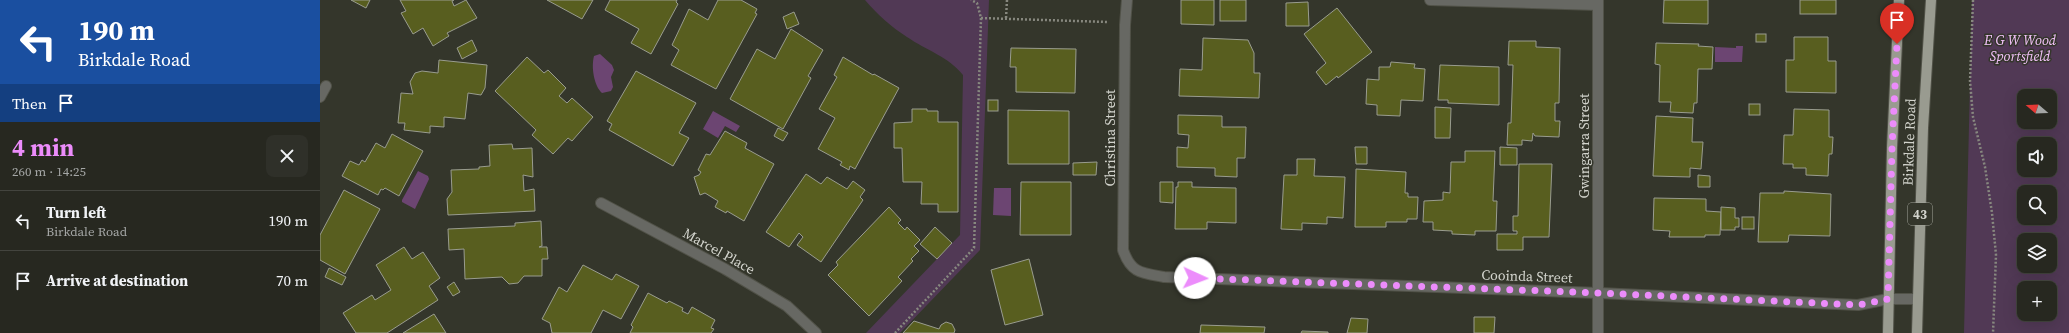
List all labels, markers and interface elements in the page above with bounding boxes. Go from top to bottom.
pin [1880,3,1914,44]
icon: arrive [1886,9,1908,31]
text: 190 m [78,11,155,49]
icon: left [12,16,64,68]
park label: E G W Wood Sportsfield [1983,30,2057,66]
text: Birkdale Road [78,47,190,72]
street label: Christina Street [1100,89,1120,187]
north arrow [2017,89,2057,129]
map controls [2017,89,2057,321]
icon: arrive [55,92,77,114]
text: Then [12,93,47,114]
street label: Gwingarra Street [1574,93,1594,199]
street label: Birkdale Road [1897,98,1921,186]
text: 4 min [12,131,74,164]
button: close [266,135,308,177]
button: sound [2017,137,2057,177]
text: 260 m · 14:25 [12,163,86,180]
button: search [2017,185,2057,225]
text: Turn left [46,202,106,223]
road number: 43 [1908,203,1932,225]
icon: left [12,210,34,232]
text: 190 m [268,210,308,231]
text: Birkdale Road [46,223,127,240]
street label: Marcel Place [679,223,759,279]
button: layers [2017,233,2057,273]
position arrow [1174,257,1216,299]
street label: Cooinda Street [1481,264,1573,288]
icon: arrive [12,270,34,292]
text: Arrive at destination [46,270,188,291]
text: 70 m [276,270,308,291]
button: + [2017,281,2057,321]

